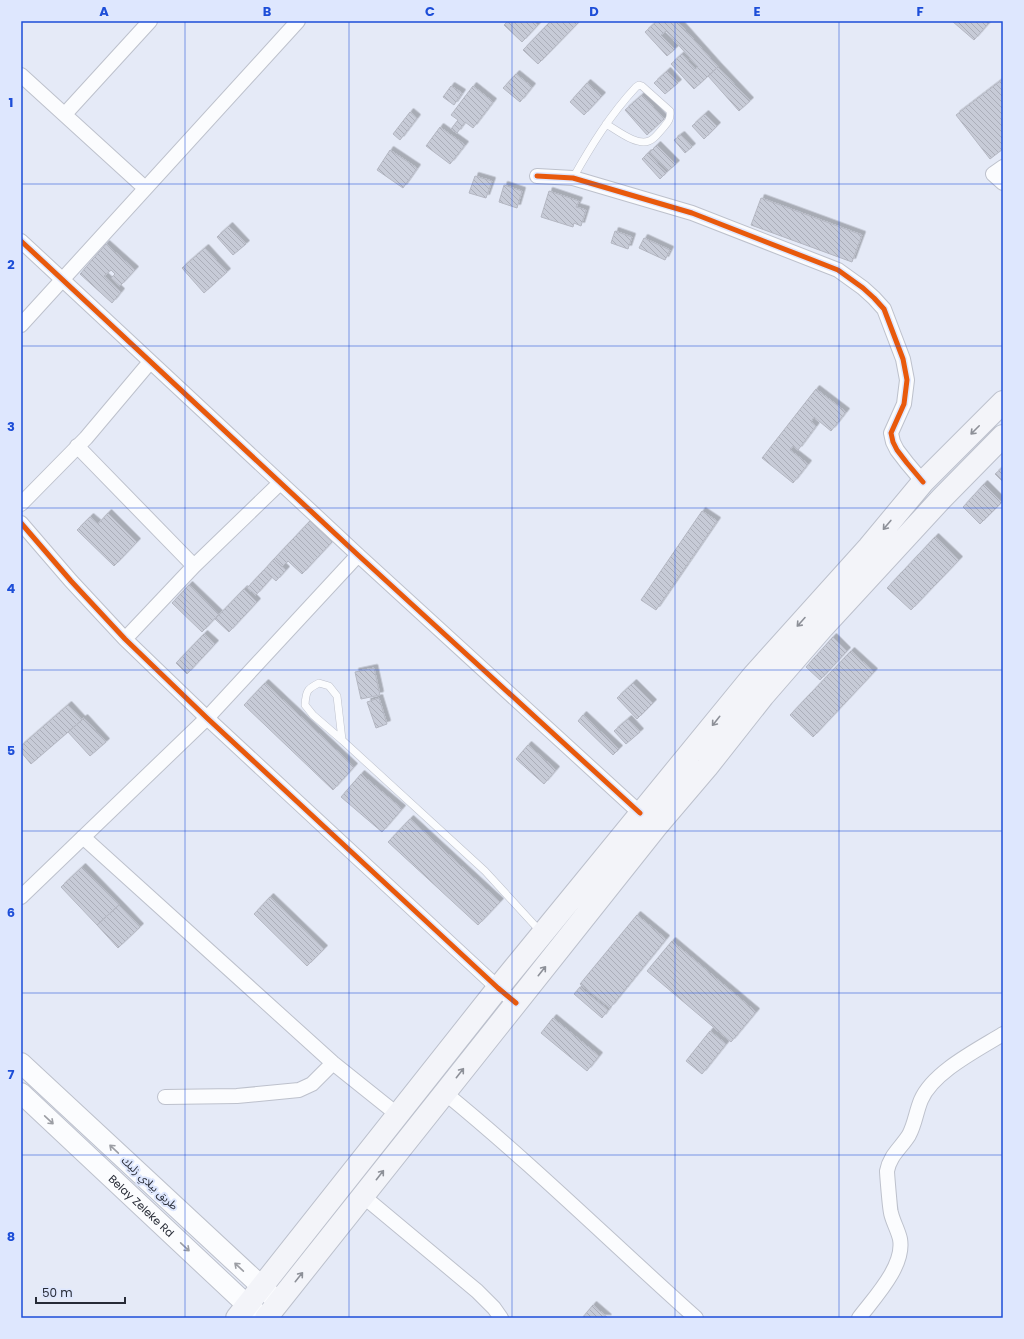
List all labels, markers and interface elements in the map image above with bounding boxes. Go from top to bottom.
text: A [99,2,109,21]
text: B [263,2,272,21]
text: C [425,2,435,21]
text: D [589,2,599,21]
text: E [753,2,761,21]
text: F [916,2,924,21]
text: 1 [9,93,13,112]
text: 2 [7,255,15,274]
text: 3 [7,417,15,436]
one-way arrow [970,425,980,435]
one-way arrow [883,520,892,531]
text: 4 [7,579,16,598]
one-way arrow [796,617,805,627]
one-way arrow [712,715,721,726]
text: 5 [7,741,15,760]
text: 6 [7,903,15,922]
one-way arrow [537,966,546,977]
text: 7 [8,1065,15,1084]
one-way arrow [456,1067,465,1078]
one-way arrow [44,1115,55,1124]
one-way arrow [108,1145,119,1154]
street label: طريق بيلاي زليك [117,1152,182,1215]
one-way arrow [376,1170,385,1181]
street label: Belay Zeleke Rd [105,1171,178,1241]
text: 8 [7,1227,15,1246]
one-way arrow [180,1242,190,1251]
one-way arrow [234,1262,244,1272]
one-way arrow [295,1271,304,1282]
scale bar [36,1279,125,1305]
text: 50 m [42,1284,73,1301]

